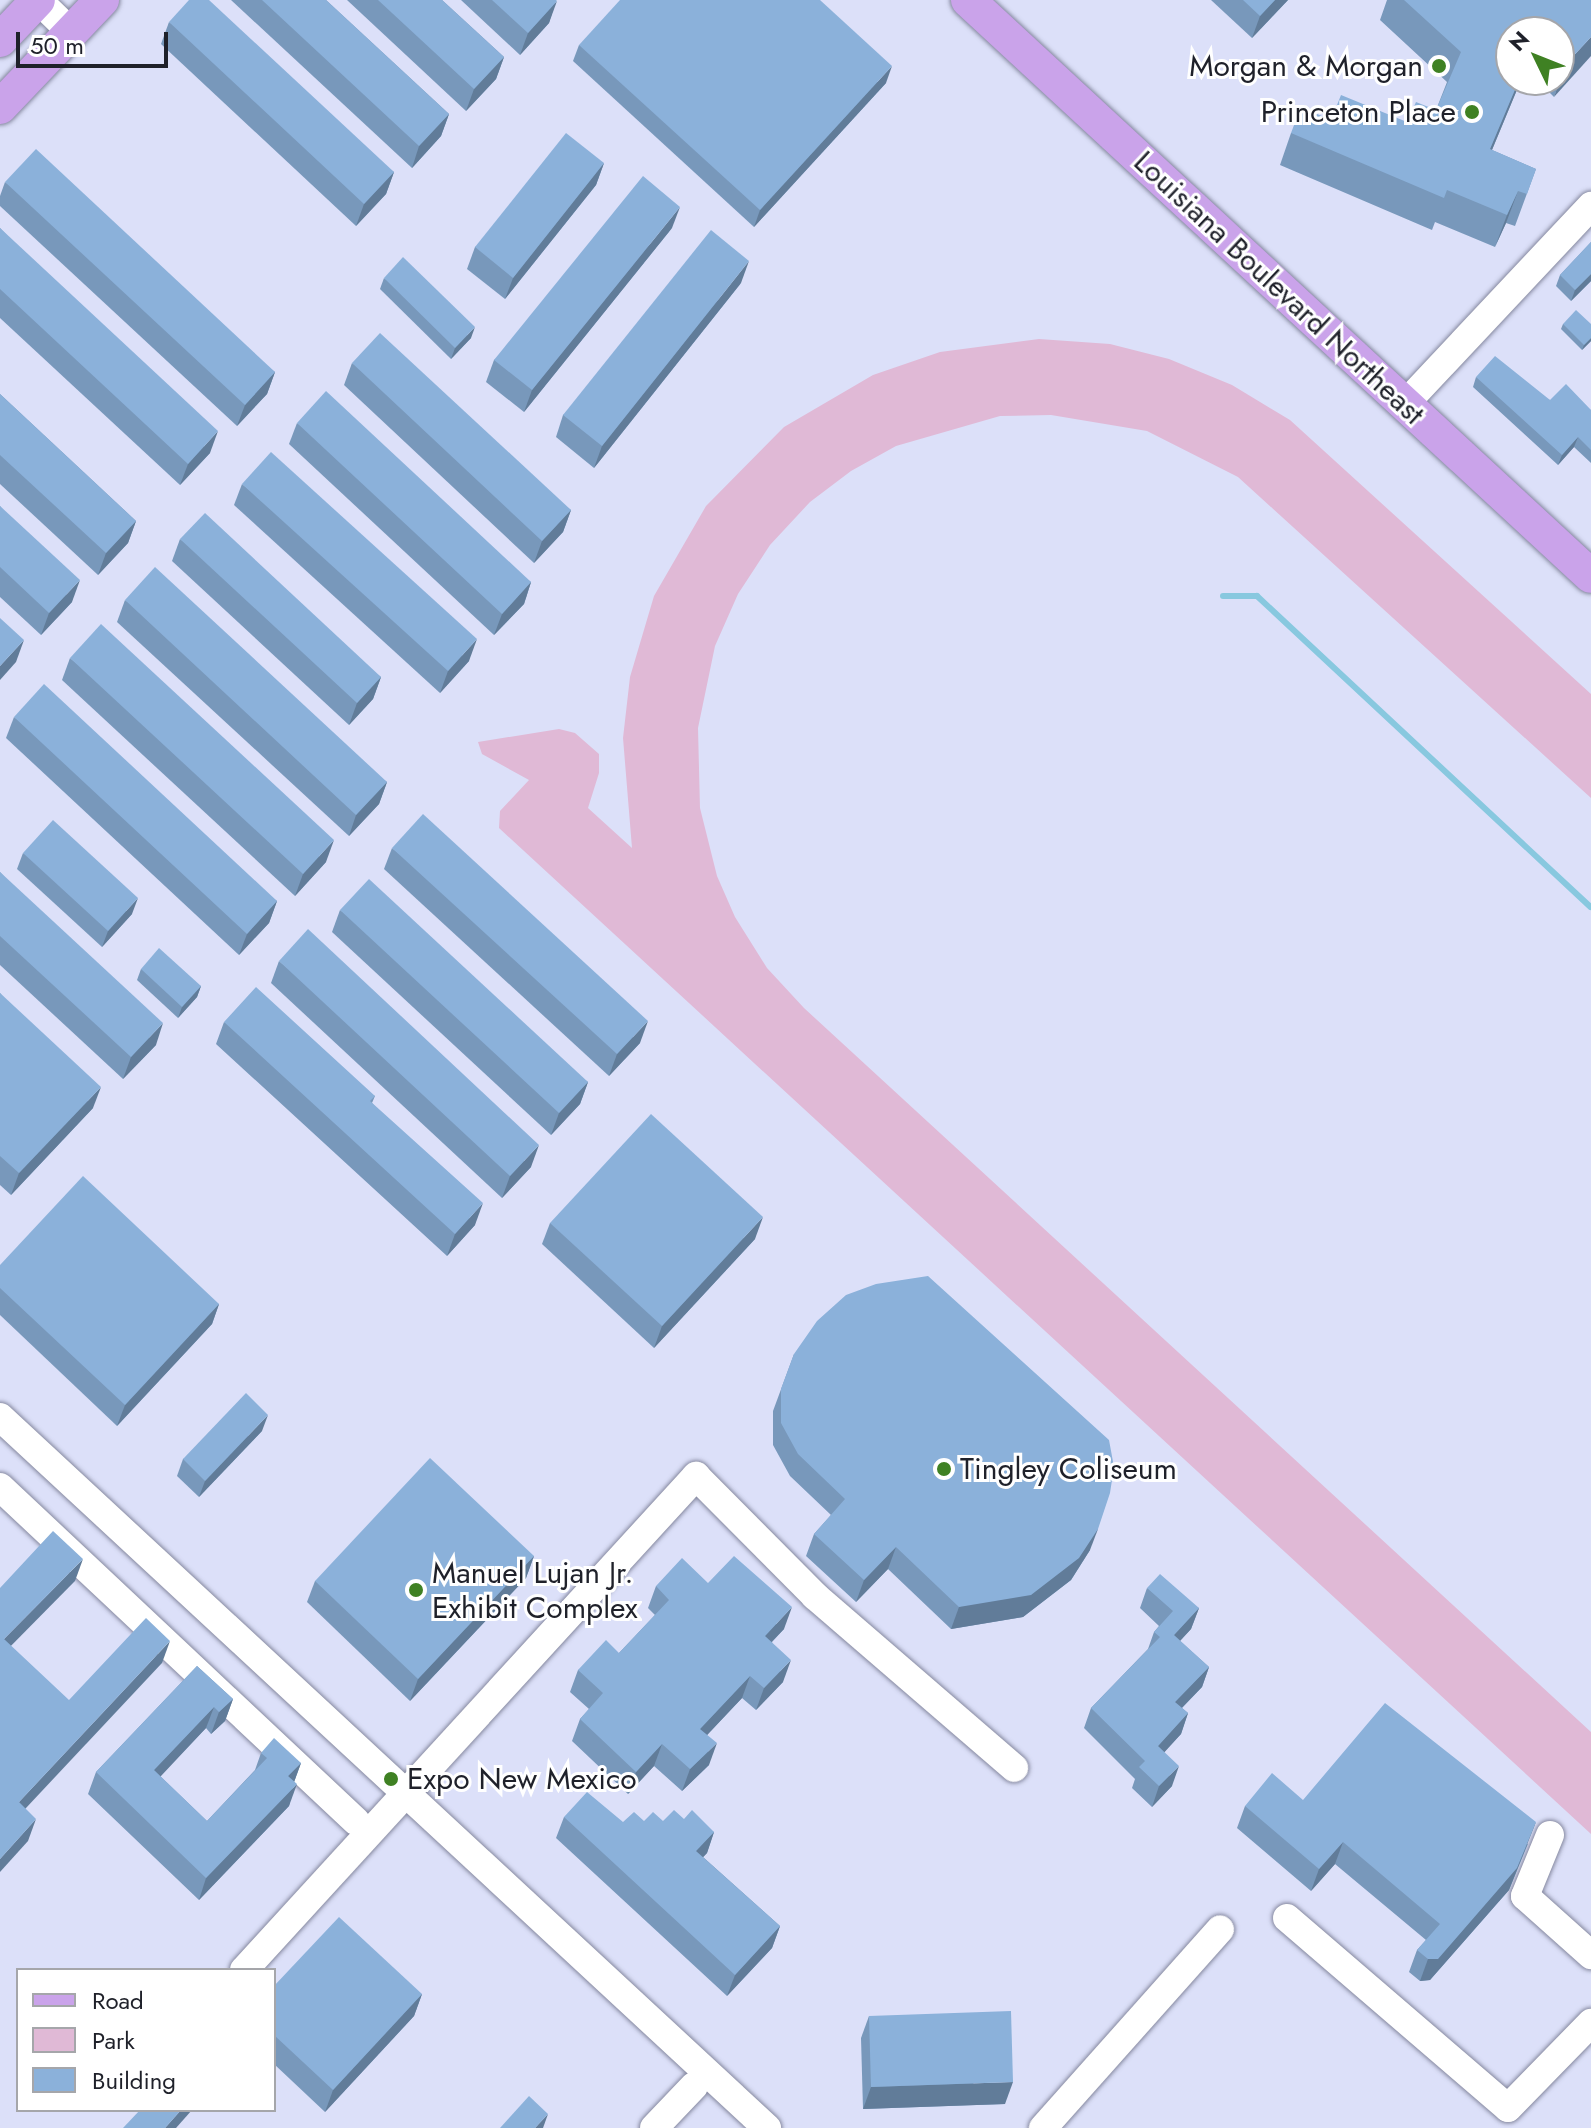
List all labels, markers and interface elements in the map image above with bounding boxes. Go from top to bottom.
scale bar [20,16,172,66]
north arrow [1495,16,1575,96]
text: N [1501,24,1537,58]
text: 50 m [30,28,84,63]
place label: Morgan & Morgan [1189,48,1423,84]
marker: Morgan & Morgan [1430,57,1448,75]
place label: Princeton Place [1261,94,1456,130]
marker: Princeton Place [1463,103,1481,121]
street label: Louisiana Boulevard Northeast [1126,144,1432,432]
place label: Tingley Coliseum [960,1451,1177,1487]
marker: Tingley Coliseum [935,1460,953,1478]
place label: Manuel Lujan Jr. Exhibit Complex [432,1555,638,1626]
marker: Manuel Lujan Jr. Exhibit Complex [407,1581,425,1599]
place label: Expo New Mexico [407,1761,637,1797]
marker: Expo New Mexico [382,1770,400,1788]
legend [16,1968,276,2112]
text: Road [92,1983,144,2018]
text: Park [92,2023,135,2058]
text: Building [92,2063,176,2098]

